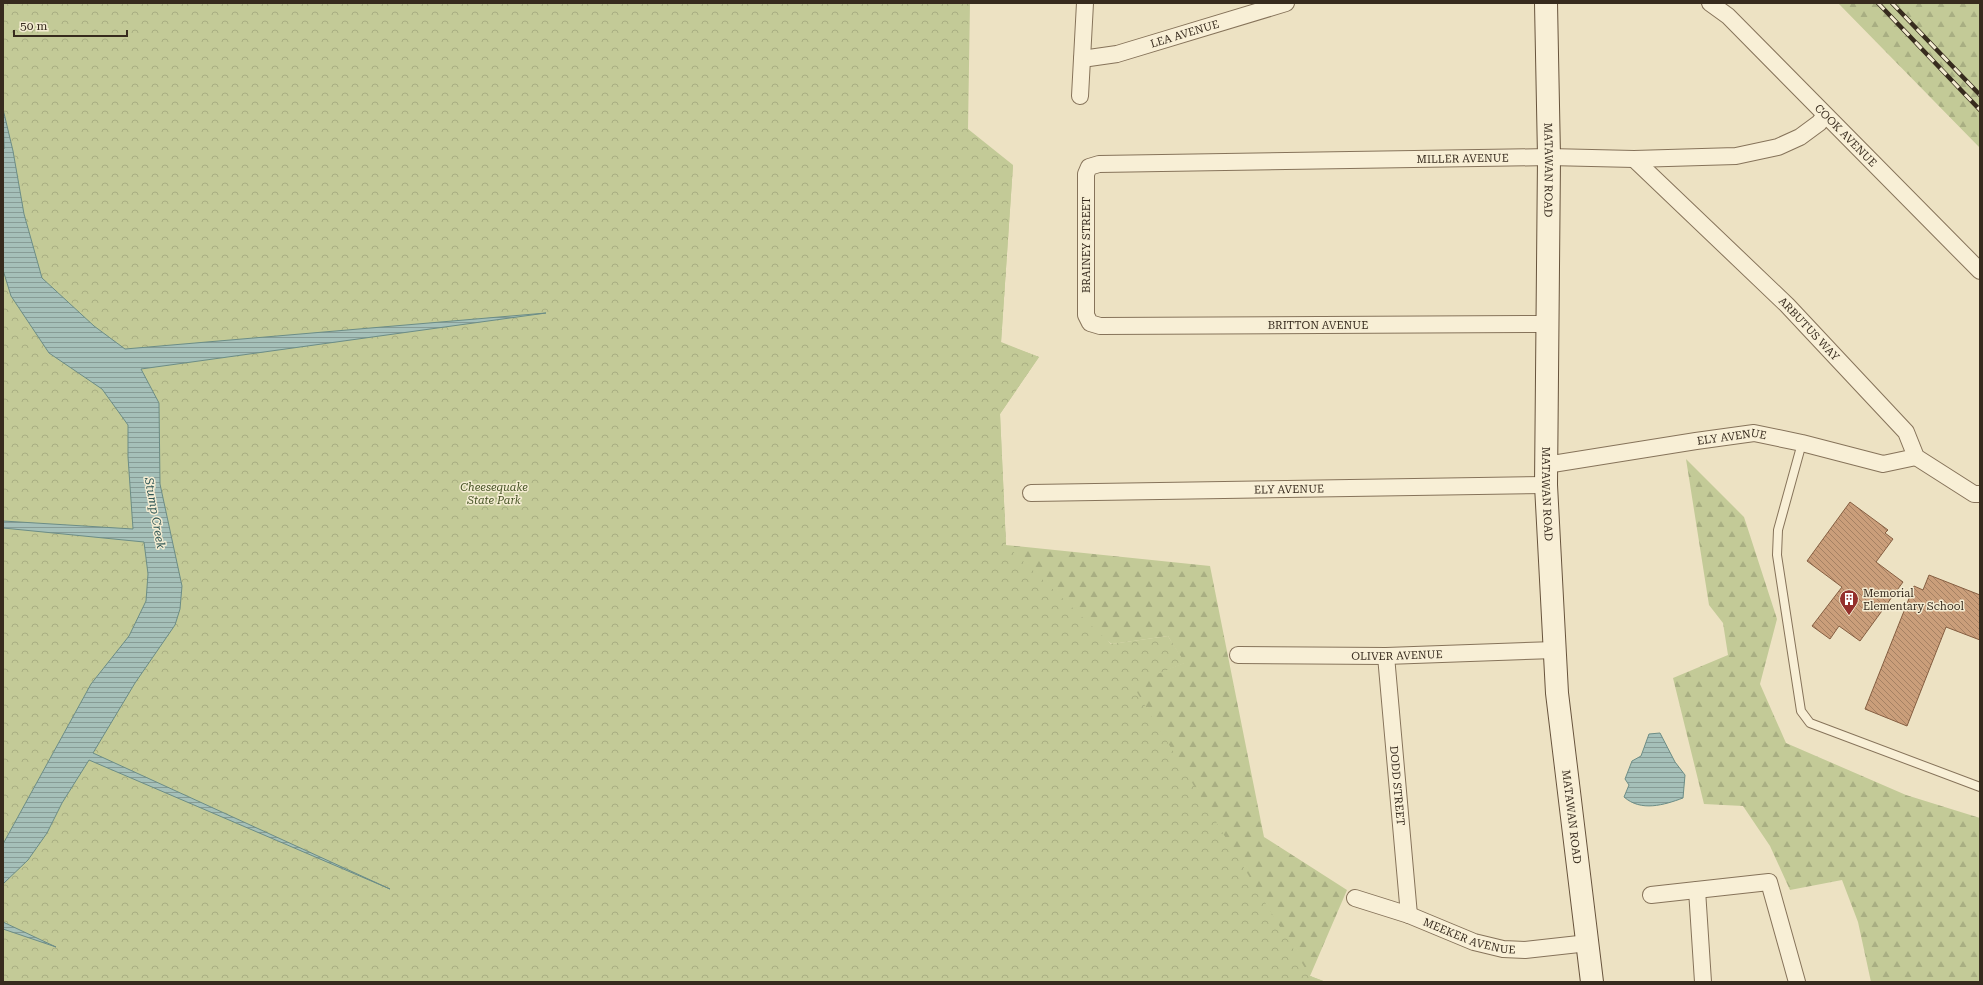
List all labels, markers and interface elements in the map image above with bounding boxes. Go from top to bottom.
scale bar [14,12,127,38]
street label: LEA AVENUE [1149,18,1221,51]
text: 50 m [20,19,47,33]
street label: COOK AVENUE [1812,102,1879,170]
street label: MATAWAN ROAD [1541,123,1555,217]
street label: MILLER AVENUE [1416,152,1509,166]
street label: BRAINEY STREET [1080,197,1093,293]
street label: ARBUTUS WAY [1776,295,1842,364]
street label: BRITTON AVENUE [1268,319,1368,332]
street label: ELY AVENUE [1696,426,1768,448]
street label: MATAWAN ROAD [1539,447,1555,541]
water label: Stump Creek [142,475,168,550]
park label: Cheesequake State Park [460,481,528,507]
street label: ELY AVENUE [1254,482,1324,497]
place label: Memorial Elementary School [1863,587,1964,613]
building icon: Memorial Elementary School [1838,588,1860,616]
street label: OLIVER AVENUE [1351,648,1443,663]
street label: DODD STREET [1387,745,1407,826]
street label: MATAWAN ROAD [1559,769,1584,865]
street label: MEEKER AVENUE [1421,916,1516,957]

